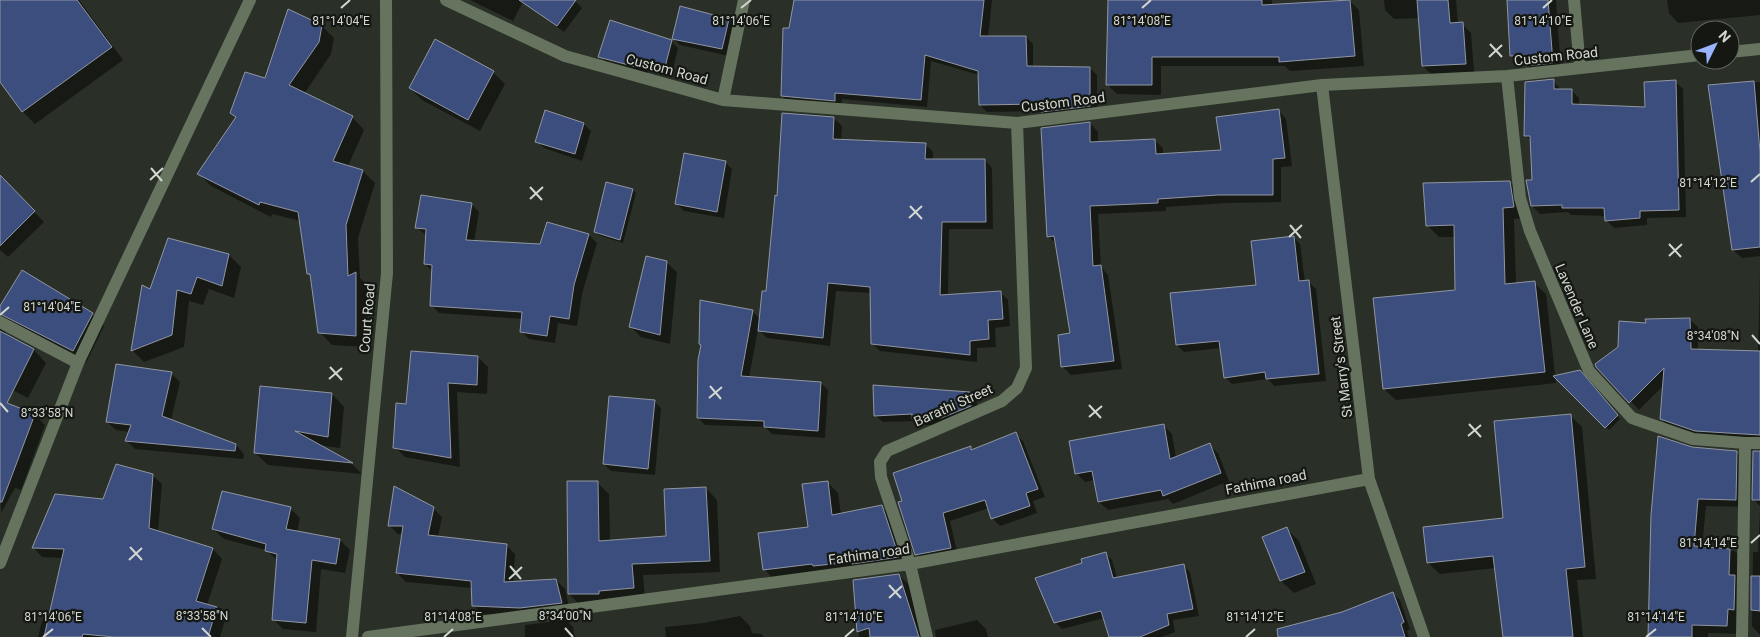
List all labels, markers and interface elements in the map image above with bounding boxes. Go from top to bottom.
text: 81°14'04"E [312,14,370,28]
text: 81°14'06"E [712,14,770,28]
text: 81°14'08"E [1113,14,1171,28]
text: 81°14'10"E [1514,14,1572,28]
north arrow [1690,20,1740,70]
text: N [1715,27,1734,45]
street label: Custom Road [1513,44,1599,68]
street label: Custom Road [624,50,710,88]
street label: Custom Road [1020,89,1106,115]
text: 81°14'12"E [1679,176,1737,190]
street label: Lavender Lane [1552,261,1602,351]
street label: Court Road [356,282,378,354]
text: 81°14'04"E [23,300,81,314]
street label: St Marry's Street [1327,315,1355,419]
text: 8°34'08"N [1687,329,1739,343]
street label: Barathi Street [911,380,995,429]
text: 8°33'58"N [21,406,73,420]
street label: Fathima road [1224,466,1308,498]
text: 81°14'14"E [1679,536,1737,550]
street label: Fathima road [827,540,911,568]
text: 8°33'58"N [176,609,228,623]
text: 8°34'00"N [539,609,591,623]
text: 81°14'06"E [24,610,82,624]
text: 81°14'08"E [424,610,482,624]
text: 81°14'10"E [825,610,883,624]
text: 81°14'12"E [1226,610,1284,624]
text: 81°14'14"E [1627,610,1685,624]

